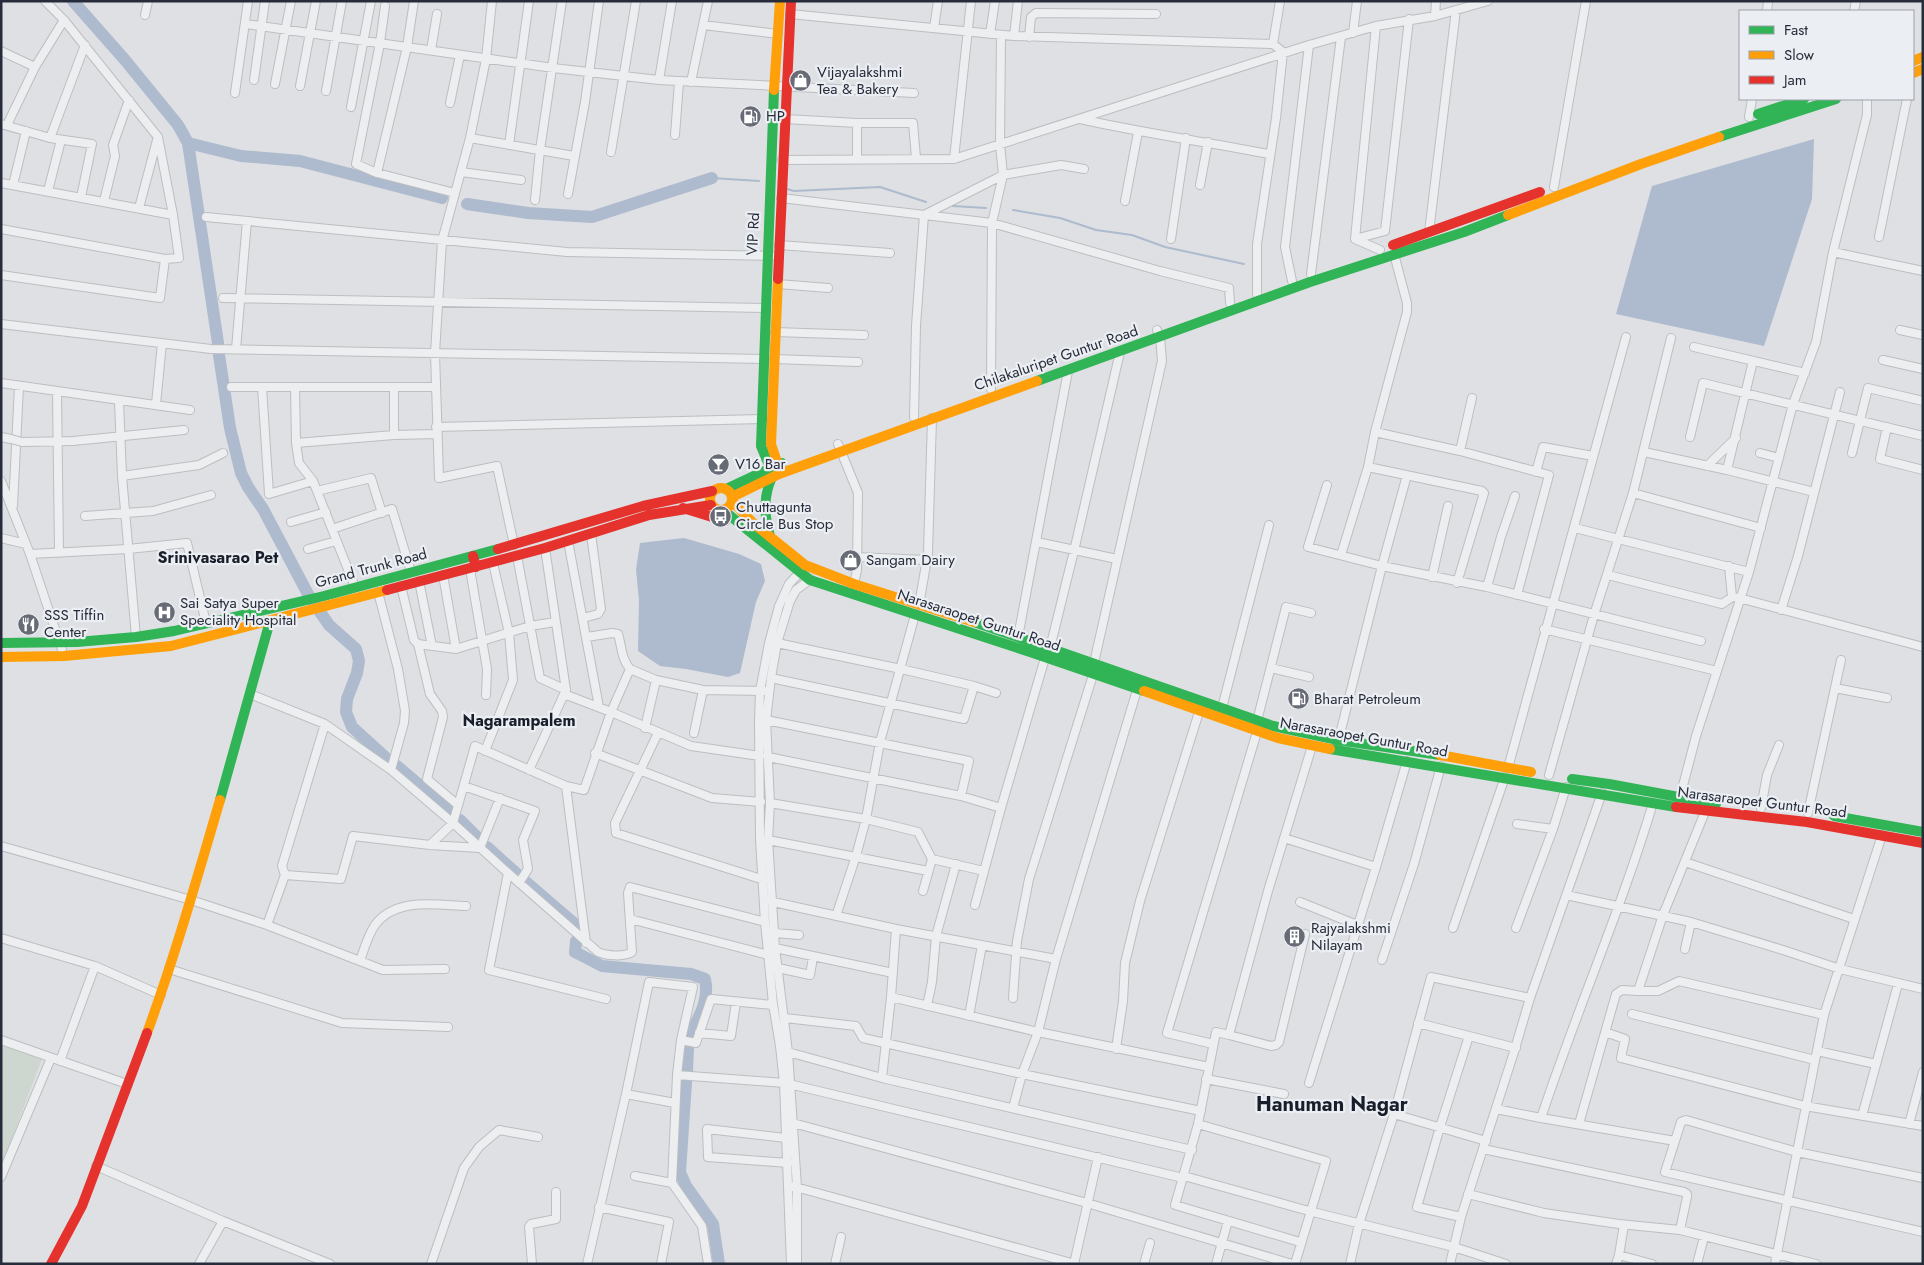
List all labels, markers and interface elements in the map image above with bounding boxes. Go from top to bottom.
legend [1739,10,1914,100]
text: Fast [1784,19,1808,41]
text: Slow [1784,44,1815,66]
place label: Vijayalakshmi Tea & Bakery [817,61,902,100]
shop icon: Vijayalakshmi Tea & Bakery [789,69,813,93]
text: Jam [1782,69,1807,91]
fuel station icon: HP [738,104,762,128]
place label: HP [766,105,785,127]
street label: VIP Rd [741,212,765,256]
street label: Chilakaluripet Guntur Road [971,320,1141,396]
bar icon: V16 Bar [707,452,731,476]
place label: V16 Bar [735,453,786,475]
place label: Chuttagunta Circle Bus Stop [736,496,834,535]
bus stop icon: Chuttagunta Circle Bus Stop [708,504,732,528]
street label: Grand Trunk Road [313,542,429,594]
district label: Srinivasarao Pet [158,546,279,569]
shop icon: Sangam Dairy [838,548,862,572]
place label: Sangam Dairy [866,549,955,571]
street label: Narasaraopet Guntur Road [895,583,1063,657]
place label: Sai Satya Super Speciality Hospital [180,592,297,631]
hospital icon: Sai Satya Super Speciality Hospital [152,600,176,624]
place label: SSS Tiffin Center [44,604,104,643]
restaurant icon: SSS Tiffin Center [16,612,40,636]
fuel station icon: Bharat Petroleum [1286,687,1310,711]
place label: Bharat Petroleum [1314,688,1421,710]
district label: Nagarampalem [462,709,576,732]
street label: Narasaraopet Guntur Road [1278,711,1450,763]
street label: Narasaraopet Guntur Road [1676,781,1848,823]
place label: Rajyalakshmi Nilayam [1311,917,1391,956]
building icon: Rajyalakshmi Nilayam [1283,925,1307,949]
district label: Hanuman Nagar [1256,1090,1409,1119]

